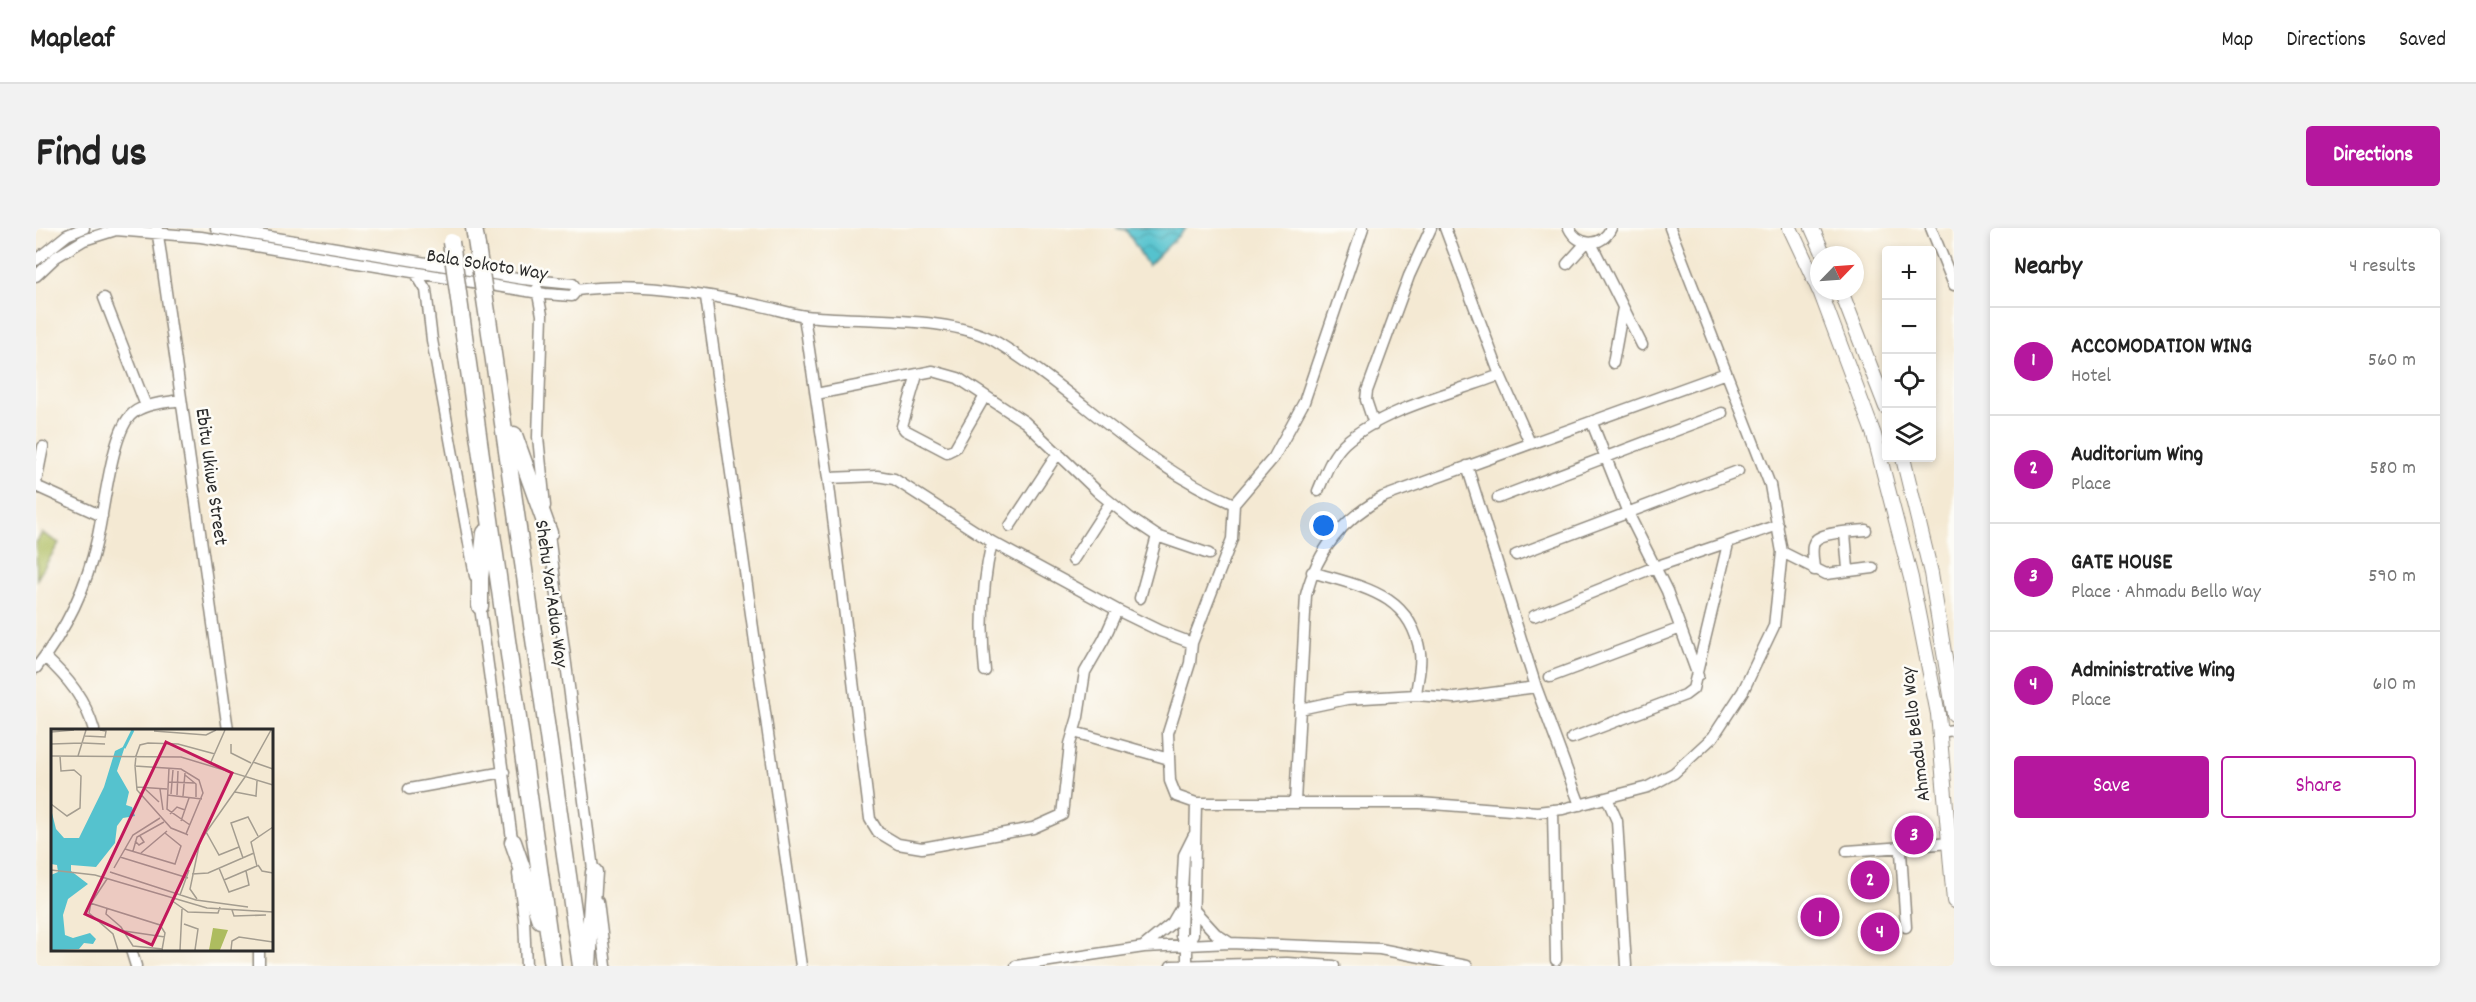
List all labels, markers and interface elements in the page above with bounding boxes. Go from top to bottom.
text: Mapleaf [30,21,114,61]
text: Map [2222,26,2253,56]
text: Directions [2286,26,2366,56]
text: Saved [2399,26,2446,56]
text: Find us [36,126,147,186]
button: Directions [2306,126,2440,186]
street label: Bala Sokoto Way [424,243,550,290]
north arrow [1810,246,1864,300]
map controls [1882,246,1936,462]
button: + [1882,246,1936,300]
text: Nearby [2014,249,2082,286]
text: 4 results [2349,253,2416,281]
button: − [1882,300,1936,354]
text: ACCOMODATION WING [2071,332,2252,363]
text: 1 [2031,347,2036,375]
text: 560 m [2368,347,2416,375]
button: locate [1882,354,1936,408]
text: Hotel [2071,363,2111,391]
street label: Ebitu Ukiwe Street [187,407,233,547]
button: layers [1882,408,1936,462]
text: Auditorium Wing [2071,440,2203,471]
text: 2 [2029,455,2038,483]
text: 580 m [2370,455,2416,483]
text: Place [2071,471,2111,499]
your location [1309,511,1338,540]
street label: Shehu Yar'Adua Way [526,518,574,671]
text: GATE HOUSE [2071,548,2172,579]
text: 3 [2029,563,2038,591]
text: 590 m [2368,563,2416,591]
text: Place · Ahmadu Bello Way [2071,579,2261,607]
text: Administrative Wing [2071,656,2235,687]
street label: Ahmadu Bello Way [1895,664,1939,803]
text: 4 [2029,671,2038,699]
text: 610 m [2373,671,2416,699]
text: Place [2071,687,2111,715]
inset map [51,729,273,951]
button: Save [2014,756,2209,818]
button: Share [2221,756,2416,818]
pin: 3 [1894,812,1934,858]
pin: 2 [1850,858,1890,902]
pin: 1 [1800,894,1840,940]
pin: 4 [1860,910,1900,954]

